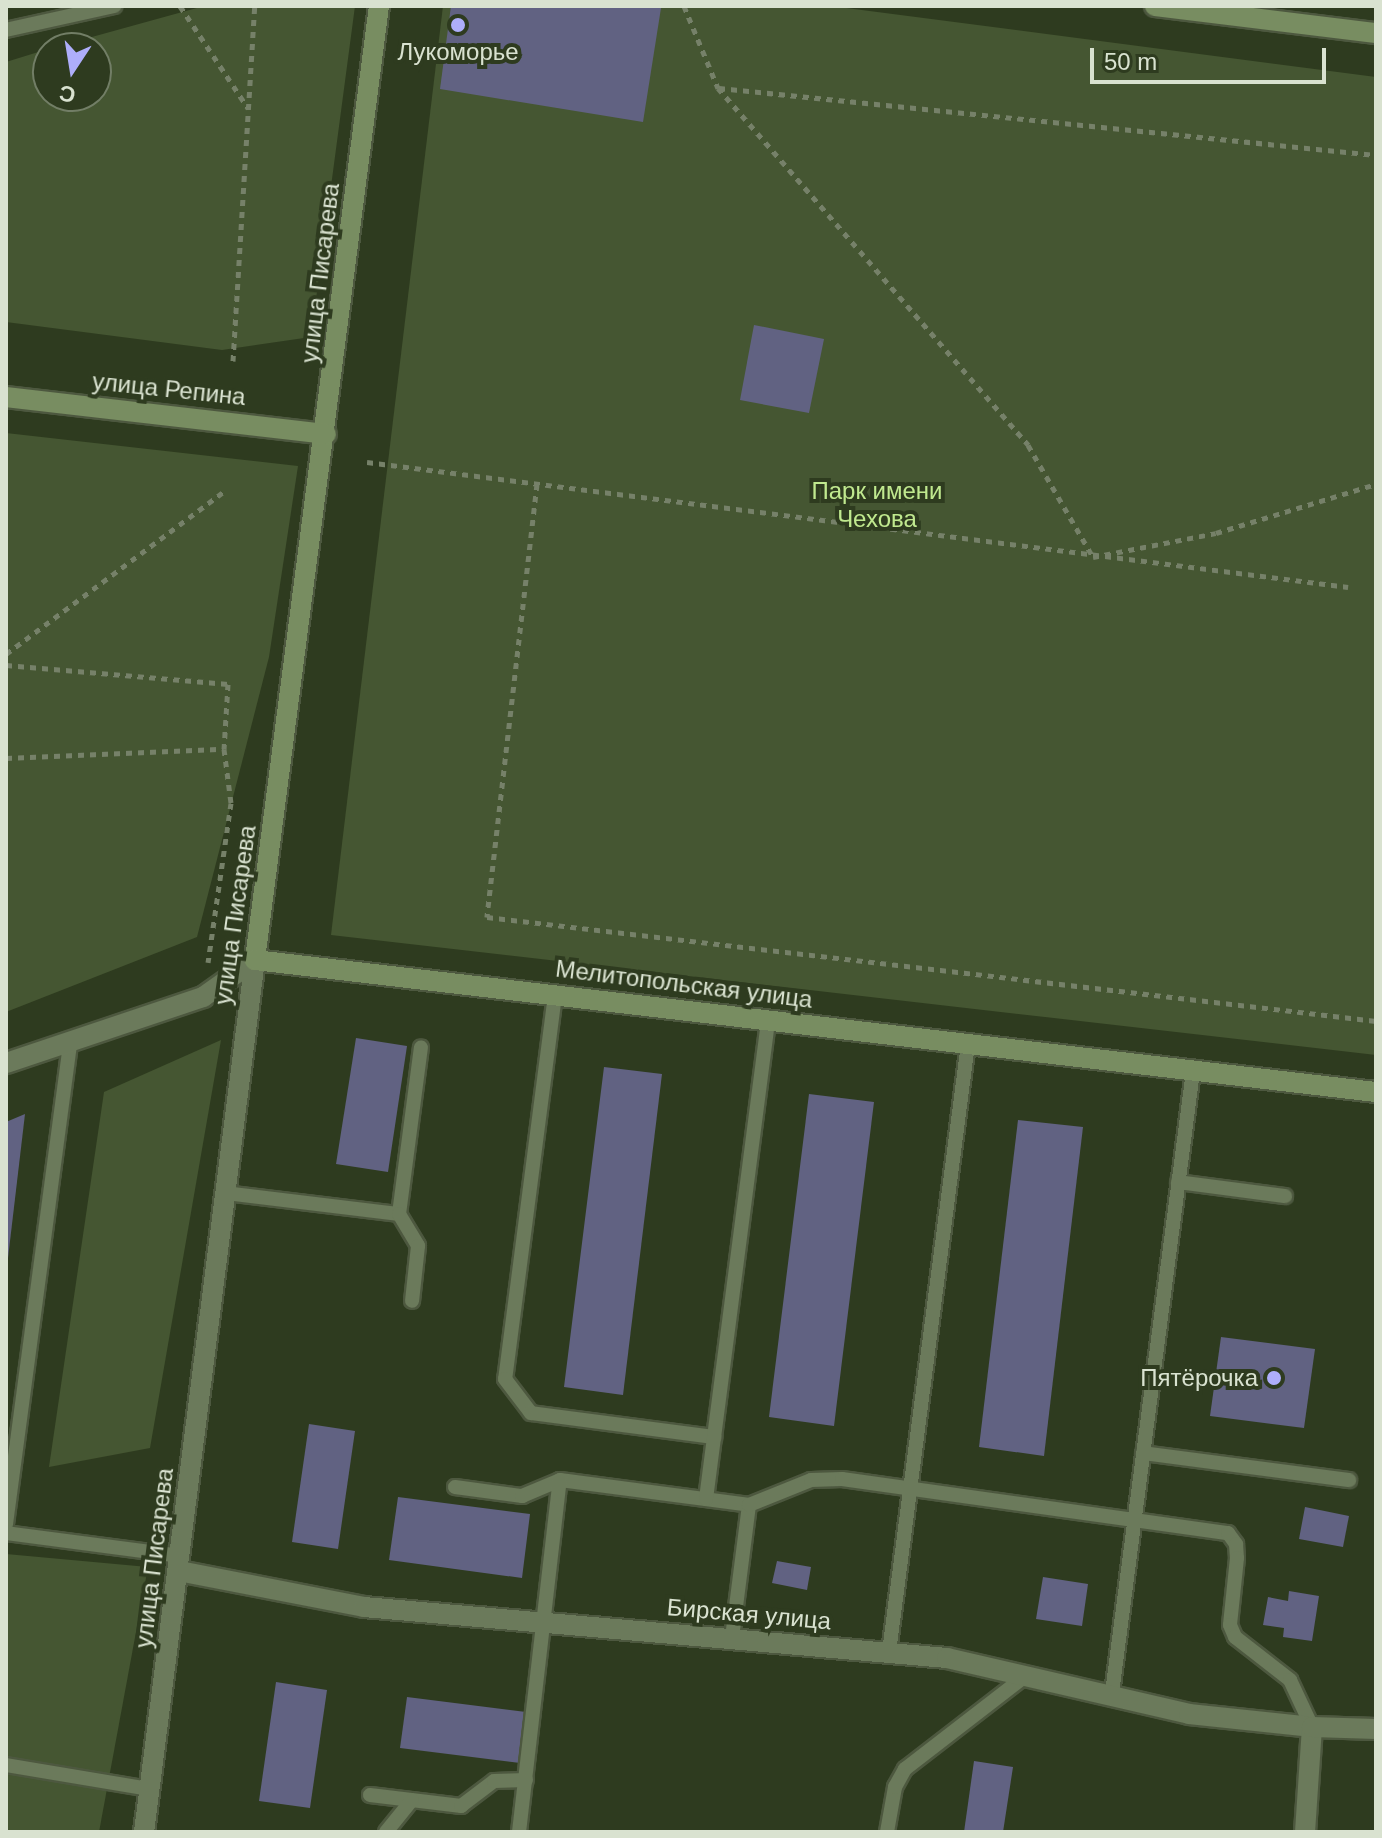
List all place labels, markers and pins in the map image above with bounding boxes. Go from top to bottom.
marker: Лукоморье [449,16,467,34]
place label: Лукоморье [397,38,519,66]
place label: Пятёрочка [1140,1364,1258,1392]
marker: Пятёрочка [1265,1369,1283,1387]

